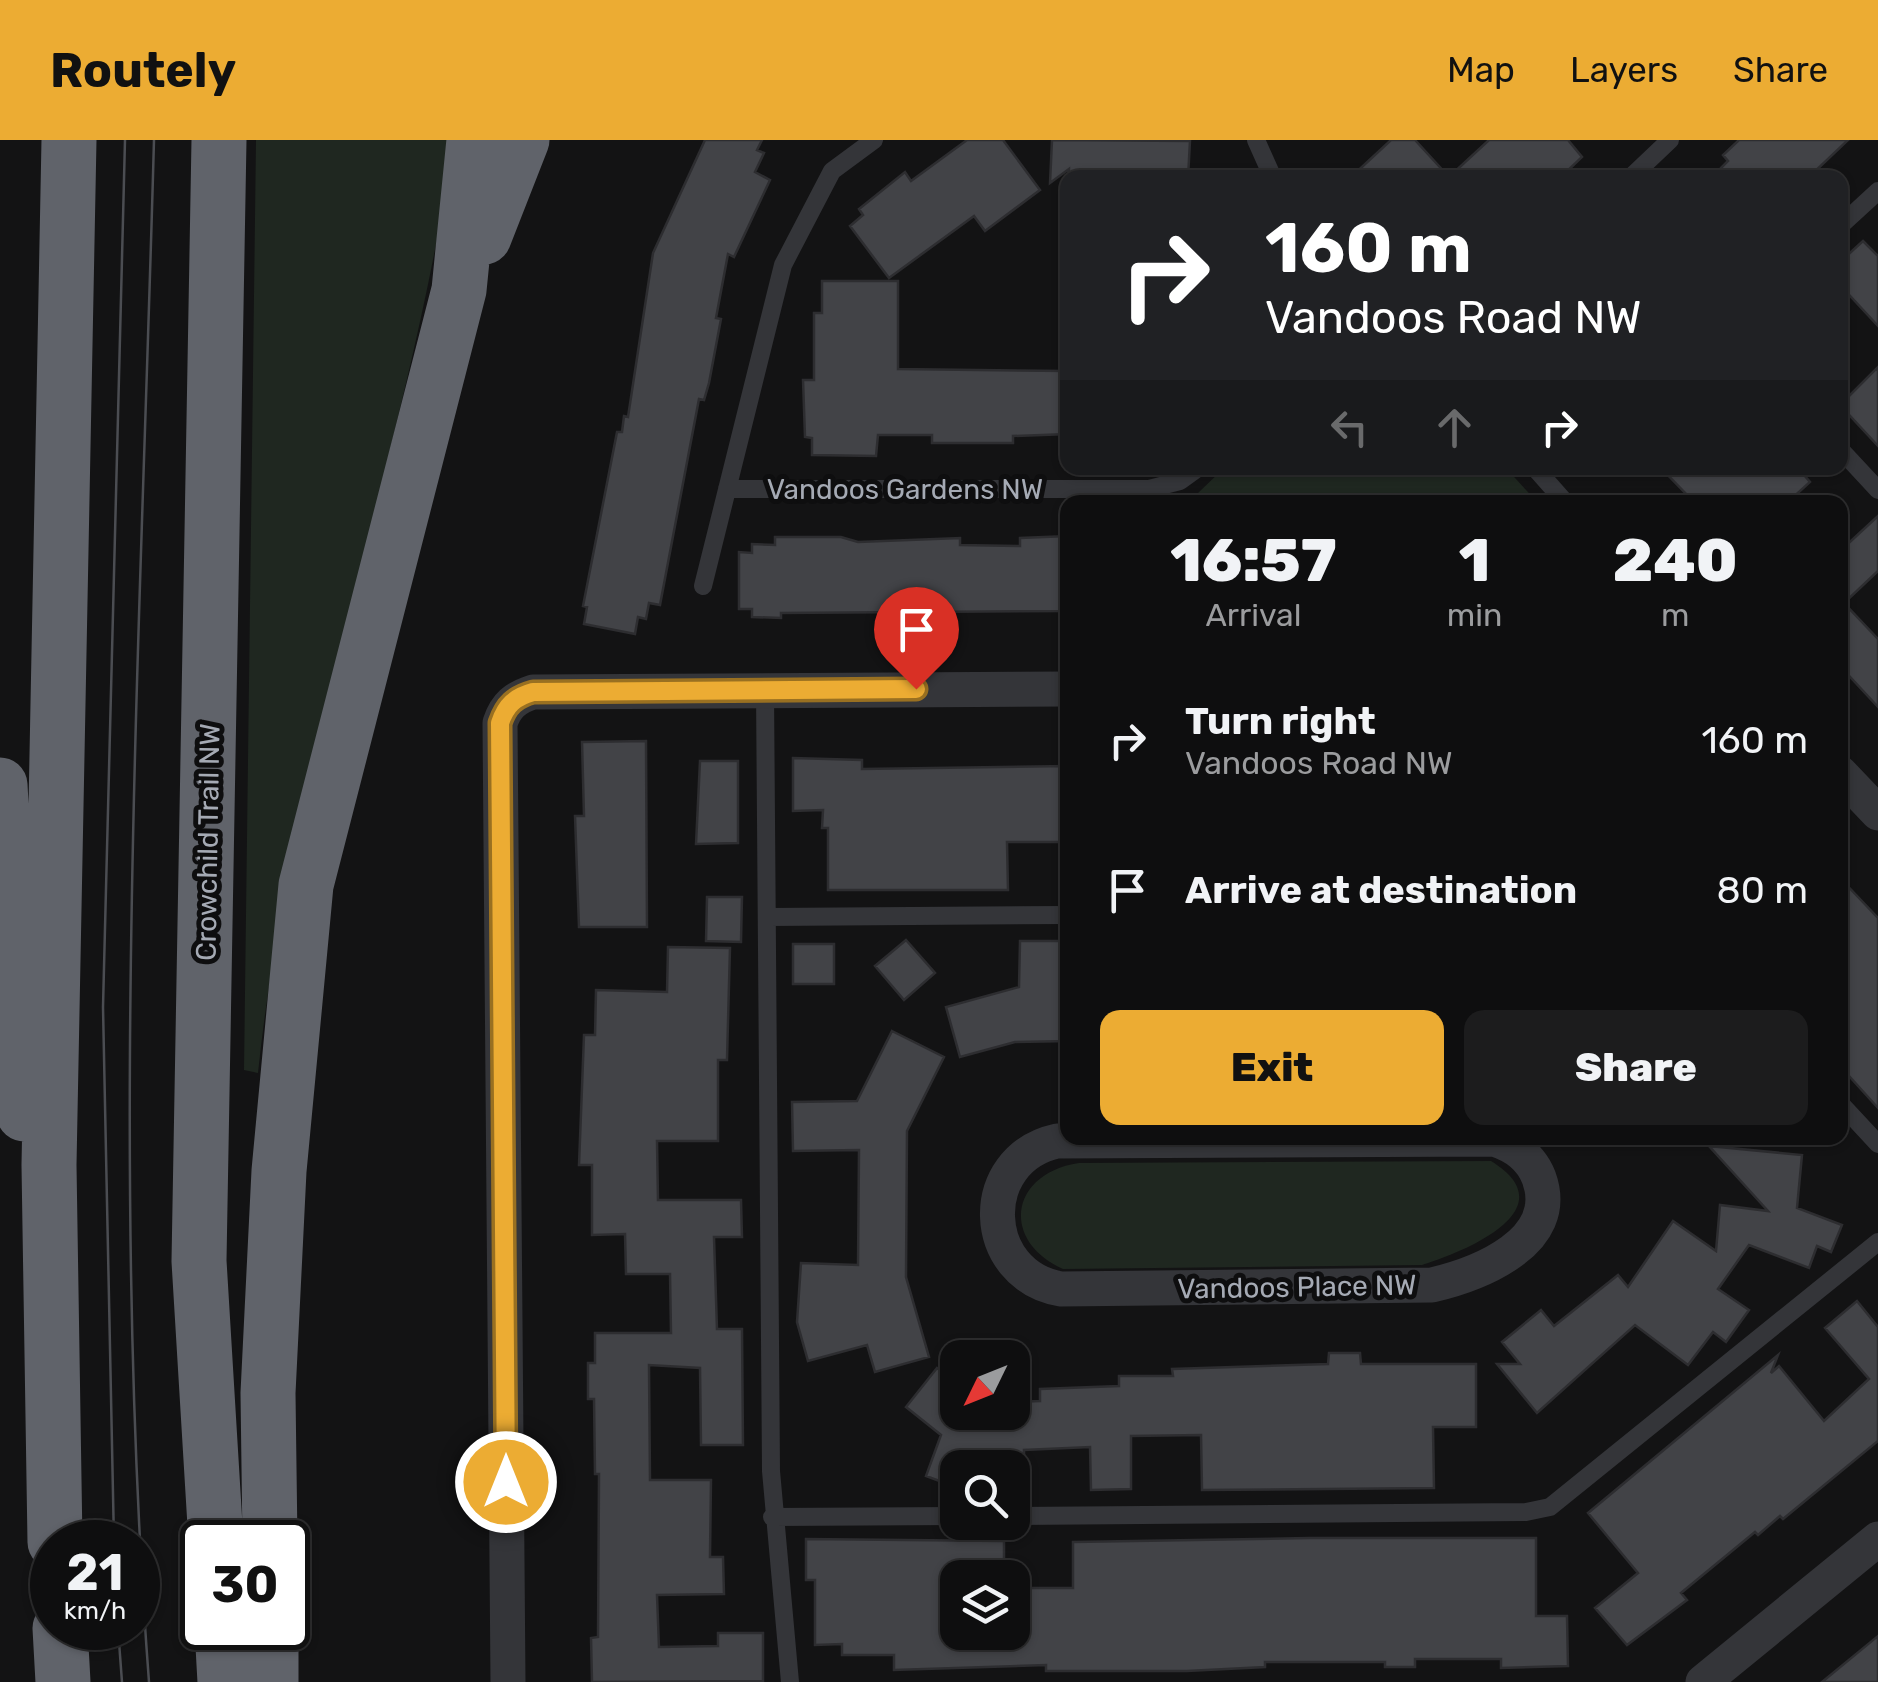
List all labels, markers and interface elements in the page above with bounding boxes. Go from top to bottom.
text: Routely [50,42,236,99]
text: Map [1447,49,1515,91]
text: Layers [1570,49,1678,91]
text: Share [1733,49,1828,91]
text: 160 m [1265,207,1472,290]
icon: right [1100,210,1230,340]
text: Vandoos Road NW [1265,291,1641,344]
icon: left [1322,400,1377,455]
icon: ahead [1427,400,1482,455]
icon: right [1532,400,1587,455]
street label: Vandoos Gardens NW [767,473,1043,506]
text: 16:57 [1170,525,1337,596]
text: 1 [1459,525,1490,596]
text: 240 [1613,525,1738,596]
pin [874,587,959,690]
text: Arrival [1205,596,1301,634]
text: min [1447,596,1502,634]
text: m [1661,596,1689,634]
icon: arrive [889,602,944,657]
text: Turn right [1185,698,1376,744]
icon: right [1100,713,1155,768]
text: 160 m [1702,717,1808,763]
street label: Crowchild Trail NW [189,723,227,961]
text: Vandoos Road NW [1185,744,1453,782]
icon: arrive [1100,863,1155,918]
text: Arrive at destination [1185,867,1577,913]
text: 80 m [1717,867,1808,913]
button: Exit [1100,1010,1444,1125]
button: Share [1464,1010,1808,1125]
street label: Vandoos Place NW [1177,1268,1417,1306]
north arrow [940,1340,1030,1430]
map controls [940,1340,1030,1650]
position arrow [454,1430,558,1534]
button: search [940,1450,1030,1540]
speed limit sign: 30 [180,1520,310,1650]
text: 21 [66,1543,124,1603]
button: layers [940,1560,1030,1650]
text: km/h [64,1596,126,1625]

